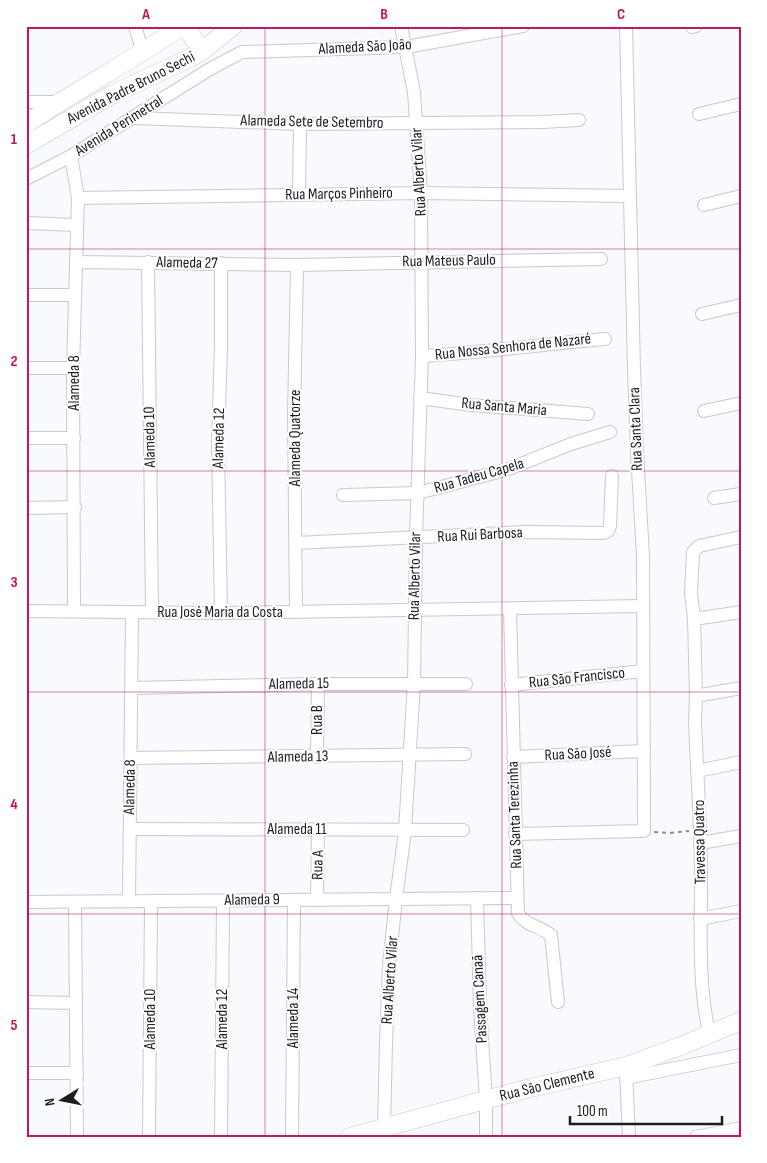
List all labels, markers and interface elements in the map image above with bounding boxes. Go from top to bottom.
text: A [141,5,150,24]
text: B [380,5,388,24]
text: C [617,5,625,24]
street label: Alameda São João [317,35,412,59]
street label: Avenida Padre Bruno Sechi [63,48,198,129]
street label: Avenida Perimetral [71,91,166,161]
street label: Alameda Sete de Setembro [239,111,384,133]
street label: Rua Alberto Vilar [407,127,431,217]
text: 1 [11,130,18,149]
street label: Rua Marços Pinheiro [285,184,393,204]
street label: Rua Mateus Paulo [402,251,496,271]
street label: Alameda 27 [155,253,218,273]
street label: Rua Nossa Senhora de Nazaré [434,329,592,365]
text: 2 [10,352,18,371]
street label: Alameda 8 [65,355,84,412]
street label: Rua Santa Clara [625,387,647,471]
street label: Alameda Quatorze [286,390,305,487]
street label: Rua Santa Maria [461,394,547,420]
street label: Alameda 10 [140,406,160,469]
street label: Alameda 12 [209,408,229,469]
street label: Rua Tadeu Capela [432,454,526,498]
street label: Rua Rui Barbosa [437,523,523,547]
street label: Rua Alberto Vilar [405,531,425,620]
text: 3 [10,573,18,592]
street label: Rua José Maria da Costa [157,603,283,622]
street label: Rua São Francisco [528,664,626,692]
street label: Alameda 15 [268,674,329,694]
street label: Rua B [308,705,327,735]
street label: Rua São José [544,743,612,765]
street label: Alameda 13 [267,747,328,767]
street label: Alameda 8 [120,759,140,816]
street label: Rua Santa Terezinha [504,761,526,869]
text: 4 [10,795,18,814]
street label: Travessa Quatro [690,799,710,885]
street label: Alameda 11 [266,820,327,839]
street label: Rua A [308,850,328,880]
street label: Alameda 9 [223,890,280,910]
street label: Rua Alberto Vilar [377,935,403,1025]
street label: Passagem Canaã [468,954,492,1044]
street label: Alameda 14 [284,987,303,1049]
street label: Alameda 10 [141,988,160,1051]
street label: Alameda 12 [213,989,232,1050]
text: 5 [10,1016,18,1035]
street label: Rua São Clemente [498,1064,596,1106]
north arrow [38,1076,88,1126]
scale bar [570,1093,722,1125]
text: N [41,1097,59,1107]
text: 100 m [577,1102,608,1121]

